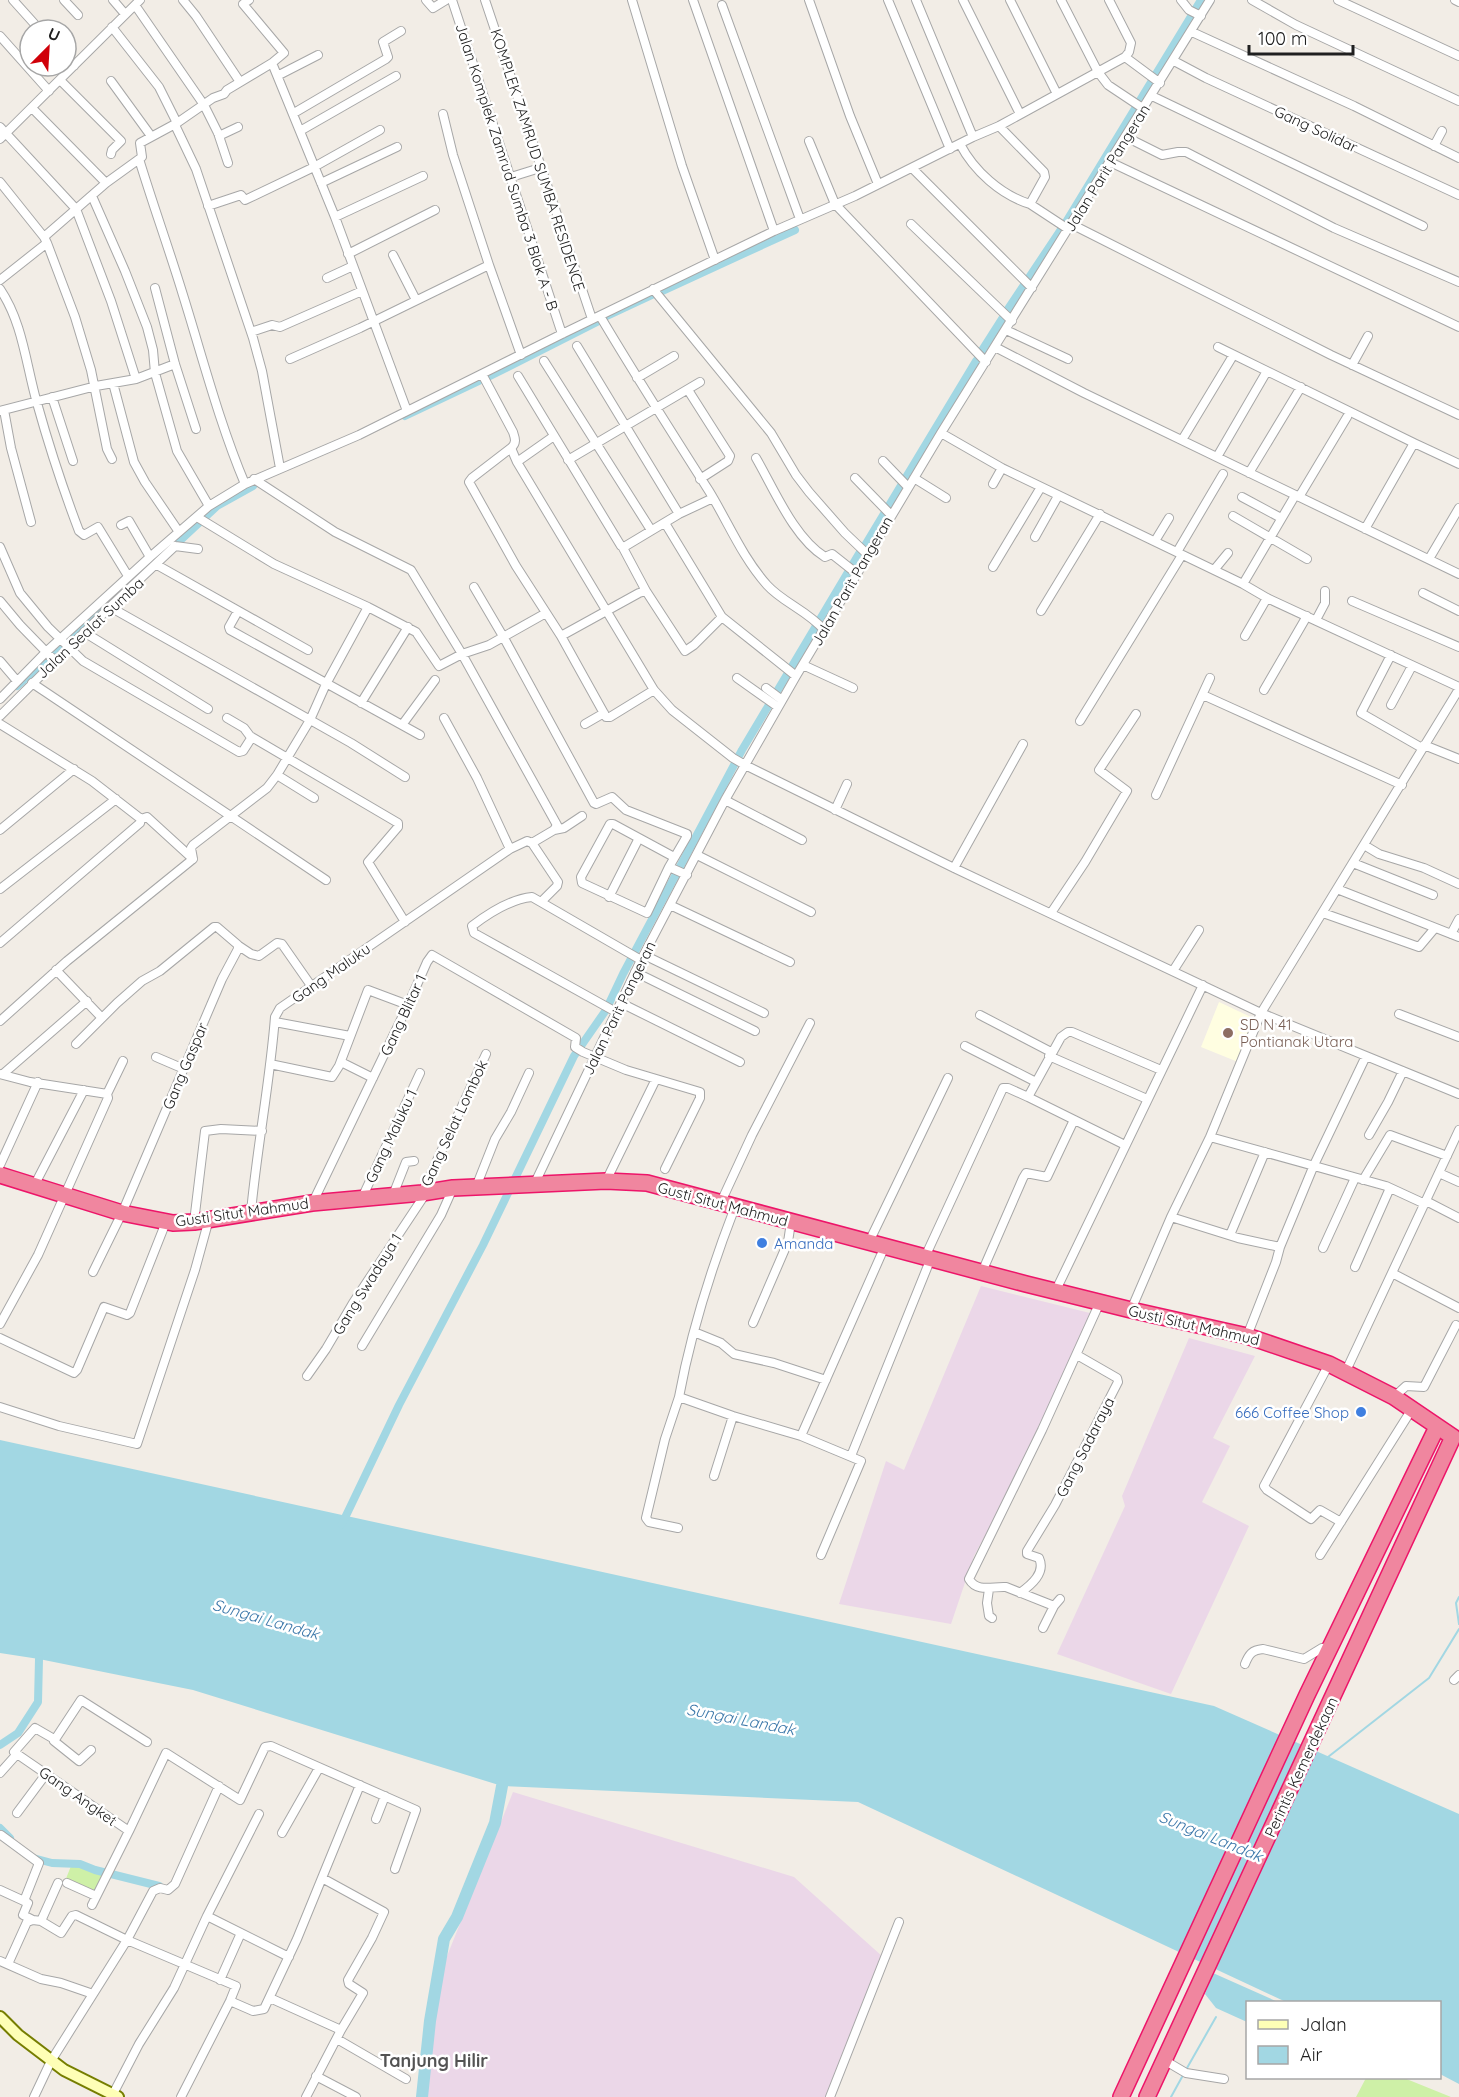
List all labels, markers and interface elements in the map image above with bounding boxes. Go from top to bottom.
north arrow [18,18,78,78]
scale bar [1249,18,1352,56]
street label: Jalan Komplek Zamrud Sumba 3 Blok A - B [451,21,563,313]
text: U [45,23,63,46]
street label: KOMPLEK ZAMRUD SUMBA RESIDENCE [486,26,590,294]
text: 100 m [1258,27,1307,50]
street label: Jalan Parit Pangeran [1060,101,1154,235]
street label: Gang Solidar [1271,101,1361,157]
street label: Jalan Parit Pangeran [807,513,897,649]
street label: Jalan Sealat Sumba [32,573,148,683]
street label: Jalan Parit Pangeran [578,938,660,1078]
street label: Gang Maluku [288,939,374,1007]
street label: Gang Blitar 1 [376,971,430,1059]
place label: SD N 41 Pontianak Utara [1240,1015,1353,1051]
street label: Gang Gaspar [158,1019,212,1112]
marker: SD N 41 Pontianak Utara [1221,1026,1235,1040]
street label: Gang Selat Lombok [416,1057,492,1189]
street label: Gang Maluku 1 [361,1086,421,1186]
street label: Gusti Situt Mahmud [656,1177,790,1231]
street label: Gusti Situt Mahmud [174,1193,310,1231]
street label: Gang Swadaya 1 [328,1230,406,1338]
place label: Amanda [774,1234,833,1253]
marker: Amanda [755,1236,769,1250]
street label: Gusti Situt Mahmud [1127,1301,1261,1349]
street label: Gang Sadaraya [1052,1394,1118,1500]
place label: 666 Coffee Shop [1235,1403,1349,1422]
marker: 666 Coffee Shop [1354,1405,1368,1419]
water label: Sungai Landak [210,1594,323,1644]
street label: Perintis Kemerdekaan [1260,1694,1342,1840]
water label: Sungai Landak [685,1699,798,1740]
street label: Gang Angket [35,1762,121,1830]
water label: Sungai Landak [1156,1806,1267,1866]
legend [1246,2001,1441,2079]
text: Jalan [1300,2013,1347,2036]
text: Air [1300,2043,1322,2066]
district label: Tanjung Hilir [380,2049,488,2072]

